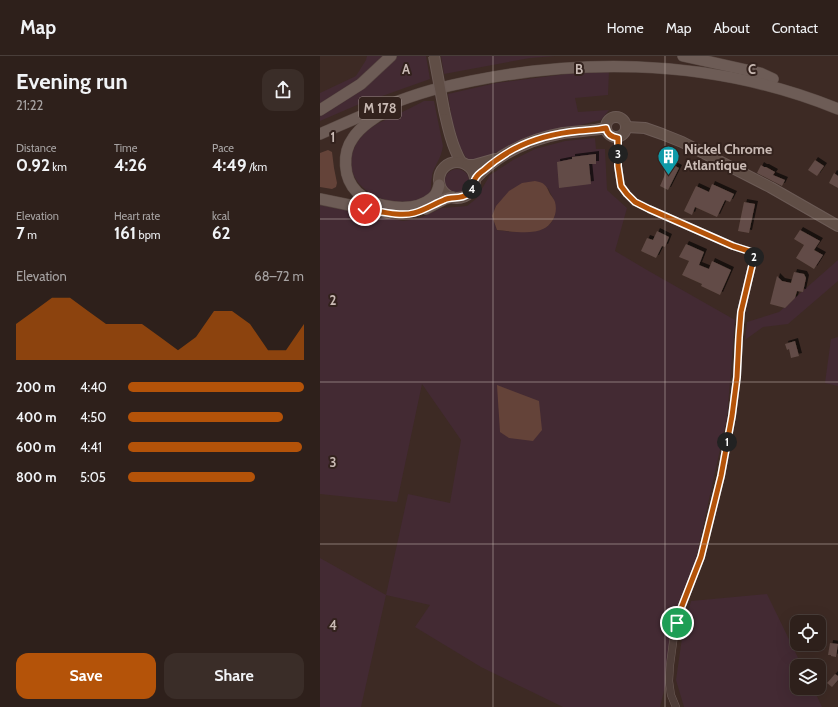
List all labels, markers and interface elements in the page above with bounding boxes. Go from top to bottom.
text: Map [20,16,56,39]
text: Home [607,19,644,37]
text: Map [666,19,691,37]
text: About [713,19,750,37]
text: Contact [772,19,818,37]
text: A [402,61,411,77]
text: B [575,61,583,77]
text: C [748,61,756,77]
text: Evening run [16,68,128,95]
button: share [262,69,304,111]
text: 21:22 [16,97,43,113]
road number: M 178 [359,97,401,119]
text: 1 [331,129,335,145]
place label: Nickel Chrome Atlantique [684,140,772,174]
text: Distance [16,141,57,155]
text: Time [114,141,137,155]
text: Pace [212,141,234,155]
pin: 3 [608,144,628,164]
building icon: Nickel Chrome Atlantique [656,144,682,177]
text: 3 [615,147,621,161]
text: 0.92 [16,155,50,175]
text: 4:26 [114,155,147,175]
text: 4:49 [212,155,246,175]
text: km [50,160,67,174]
text: /km [246,160,267,174]
pin: 4 [462,179,482,199]
text: 4 [469,182,475,196]
pin [348,192,382,226]
icon: check [354,198,376,220]
text: Elevation [16,209,59,223]
text: Heart rate [114,209,160,223]
text: kcal [212,209,230,223]
text: 7 [16,223,25,243]
text: 161 [114,223,136,243]
text: 62 [212,223,231,243]
text: m [25,228,37,242]
text: bpm [136,228,160,242]
pin: 2 [744,247,764,267]
text: 2 [751,250,757,264]
text: Elevation [16,268,67,284]
text: 68–72 m [254,268,304,284]
text: 2 [330,292,337,308]
text: 200 m [16,379,55,395]
text: 4:40 [80,379,107,395]
text: 400 m [16,409,57,425]
text: 4:50 [80,409,106,425]
pin: 1 [717,432,737,452]
text: 1 [725,435,729,449]
text: 600 m [16,439,56,455]
text: 4:41 [80,439,102,455]
text: 3 [329,454,337,470]
text: 800 m [16,469,56,485]
text: 5:05 [80,469,106,485]
pin [660,606,694,640]
icon: arrive [666,612,688,634]
map controls [790,615,826,695]
button: locate [790,615,826,651]
text: 4 [329,617,337,633]
button: Save [16,653,156,699]
button: Share [164,653,304,699]
button: layers [790,659,826,695]

